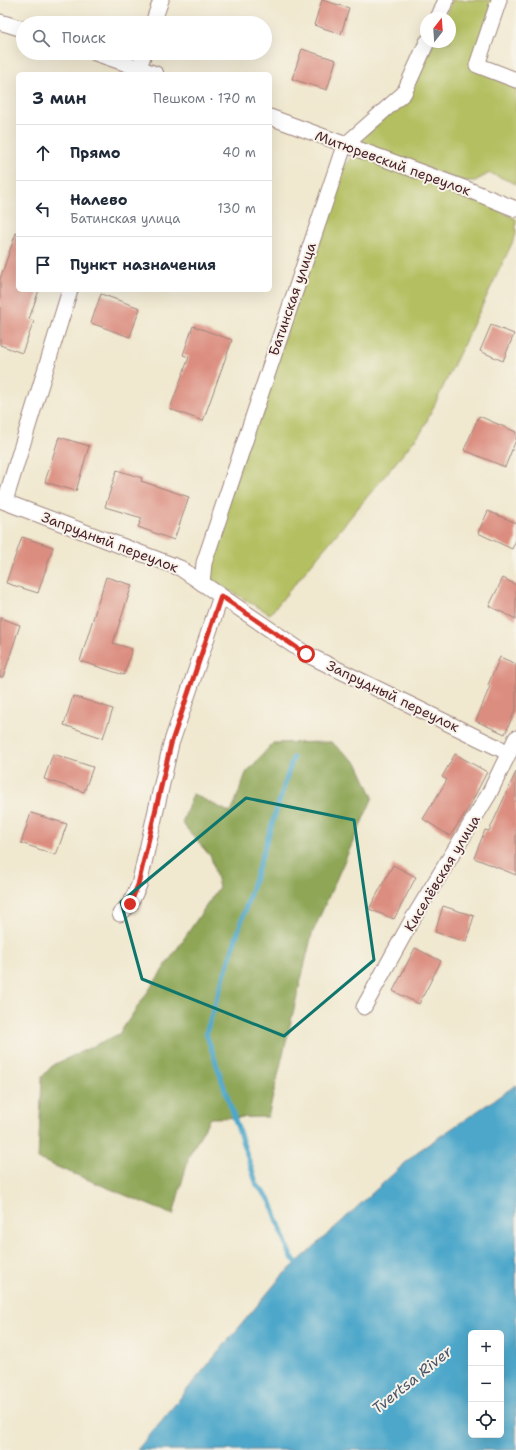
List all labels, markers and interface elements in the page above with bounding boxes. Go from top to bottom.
north arrow [420,12,456,48]
search box [16,16,272,60]
icon: search [30,27,52,49]
text: Поиск [62,28,106,48]
text: 3 мин [32,87,87,109]
text: Пешком · 170 m [153,90,256,107]
street label: Митюревский переулок [313,126,474,200]
icon: ahead [32,142,54,164]
text: Прямо [70,143,120,163]
text: 40 m [222,144,256,161]
text: Налево [70,190,128,210]
icon: left [32,198,54,220]
text: 130 m [218,200,256,217]
text: Батинская улица [70,210,180,227]
street label: Батинская улица [264,240,320,358]
icon: arrive [32,254,54,276]
text: Пункт назначения [70,255,216,275]
street label: Запрудный переулок [39,508,182,577]
route start [297,645,315,663]
street label: Запрудный переулок [324,656,463,736]
street label: Киселёвская улица [400,811,484,935]
route end [121,895,139,913]
map controls [468,1330,504,1438]
button: + [468,1330,504,1366]
water label: Tvertsa River [368,1341,457,1418]
button: − [468,1366,504,1402]
button: locate [468,1402,504,1438]

